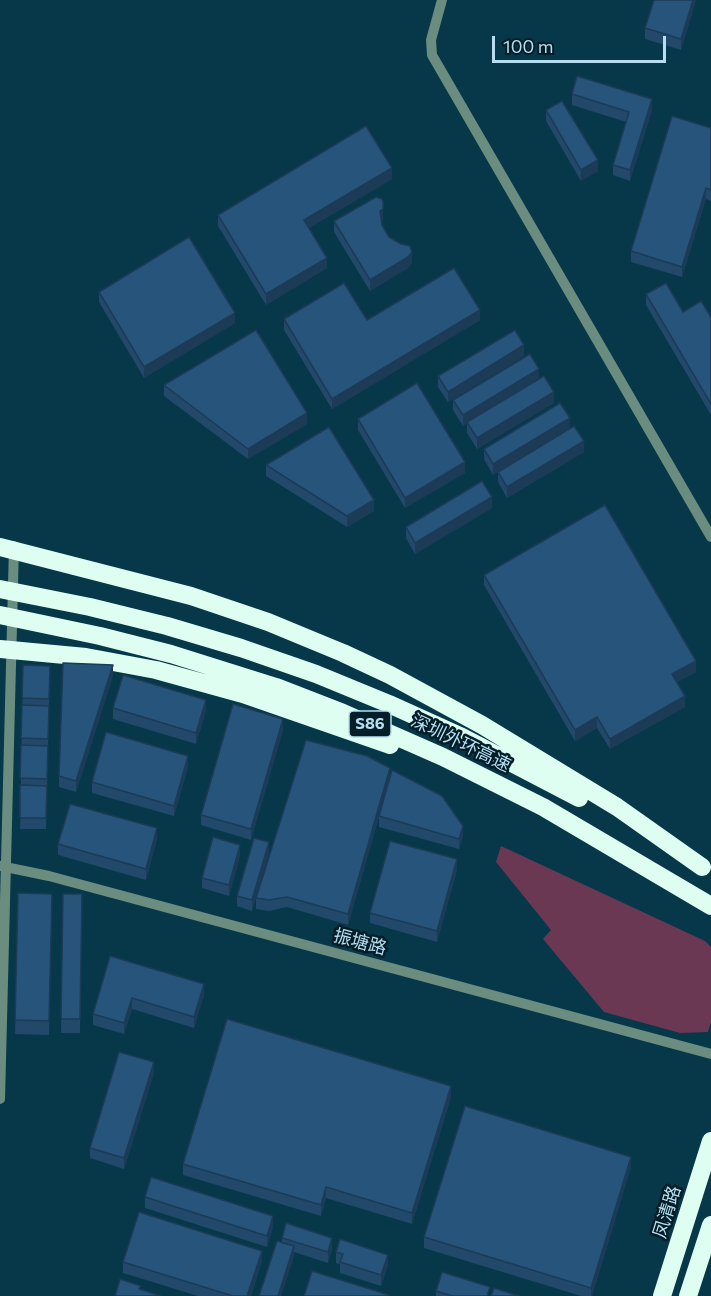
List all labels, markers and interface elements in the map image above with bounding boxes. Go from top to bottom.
scale bar [495,24,669,62]
text: 100 m [503,35,553,57]
street label: 深圳外环高速 [408,710,514,776]
road number: S86 [349,711,391,737]
street label: 振塘路 [331,925,389,959]
street label: 凤清路 [649,1183,685,1241]

